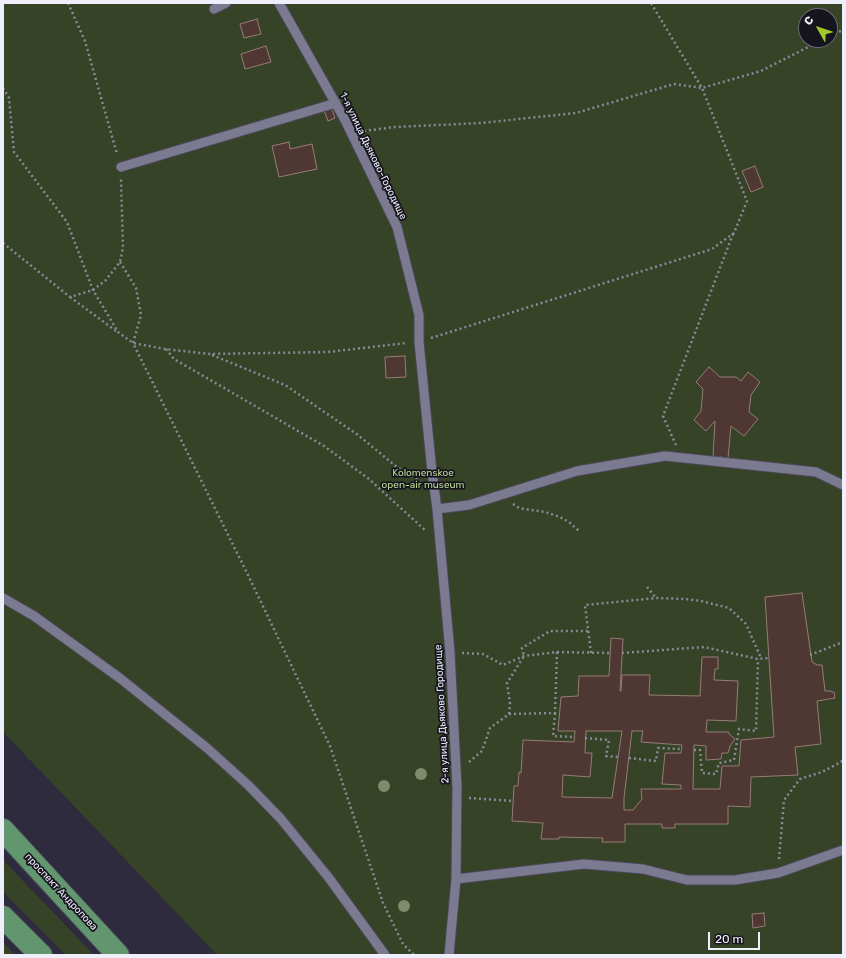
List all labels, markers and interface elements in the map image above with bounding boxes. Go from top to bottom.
north arrow [798,8,838,48]
text: С [802,14,817,28]
street label: 1-я улица Дьяково-Городище [337,90,409,222]
park label: Kolomenskoe open-air museum [382,467,464,490]
street label: 2-я улица Дьяково Городище [432,644,452,784]
street label: проспект Андропова [22,851,100,933]
scale bar [710,924,762,950]
text: 20 m [715,932,743,946]

